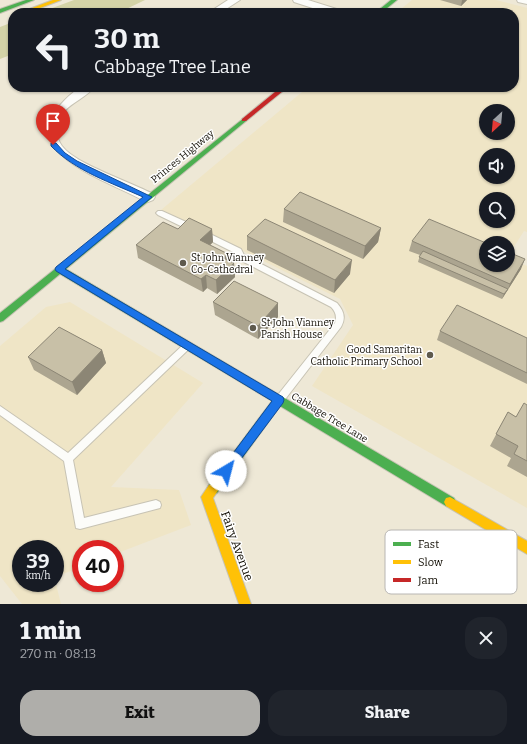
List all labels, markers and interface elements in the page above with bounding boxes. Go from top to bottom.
text: 30 m [94,22,160,55]
icon: left [28,24,80,76]
text: Cabbage Tree Lane [94,56,251,78]
pin [36,104,70,145]
north arrow [479,104,515,140]
map controls [479,104,515,272]
icon: arrive [42,110,64,132]
street label: Princes Highway [149,127,217,186]
button: sound [479,148,515,184]
button: search [479,192,515,228]
button: layers [479,236,515,272]
place label: St John Vianney Co-Cathedral [191,252,265,276]
marker: St John Vianney Co-Cathedral [178,258,188,268]
place label: St John Vianney Parish House [261,317,335,341]
marker: St John Vianney Parish House [248,323,258,333]
place label: Good Samaritan Catholic Primary School [310,344,423,368]
marker: Good Samaritan Catholic Primary School [425,350,435,360]
street label: Cabbage Tree Lane [289,390,370,445]
position arrow [205,450,247,492]
street label: Fairy Avenue [218,509,256,583]
legend [385,530,517,594]
text: Fast [418,538,439,551]
speed limit sign: 40 [72,540,124,592]
text: 39 [26,549,50,573]
text: Slow [418,556,443,569]
text: km/h [26,570,50,582]
text: Jam [417,574,438,587]
text: 1 min [20,617,81,645]
button: close [465,617,507,659]
text: 270 m · 08:13 [20,646,96,661]
button: Exit [20,690,260,736]
button: Share [268,690,507,736]

